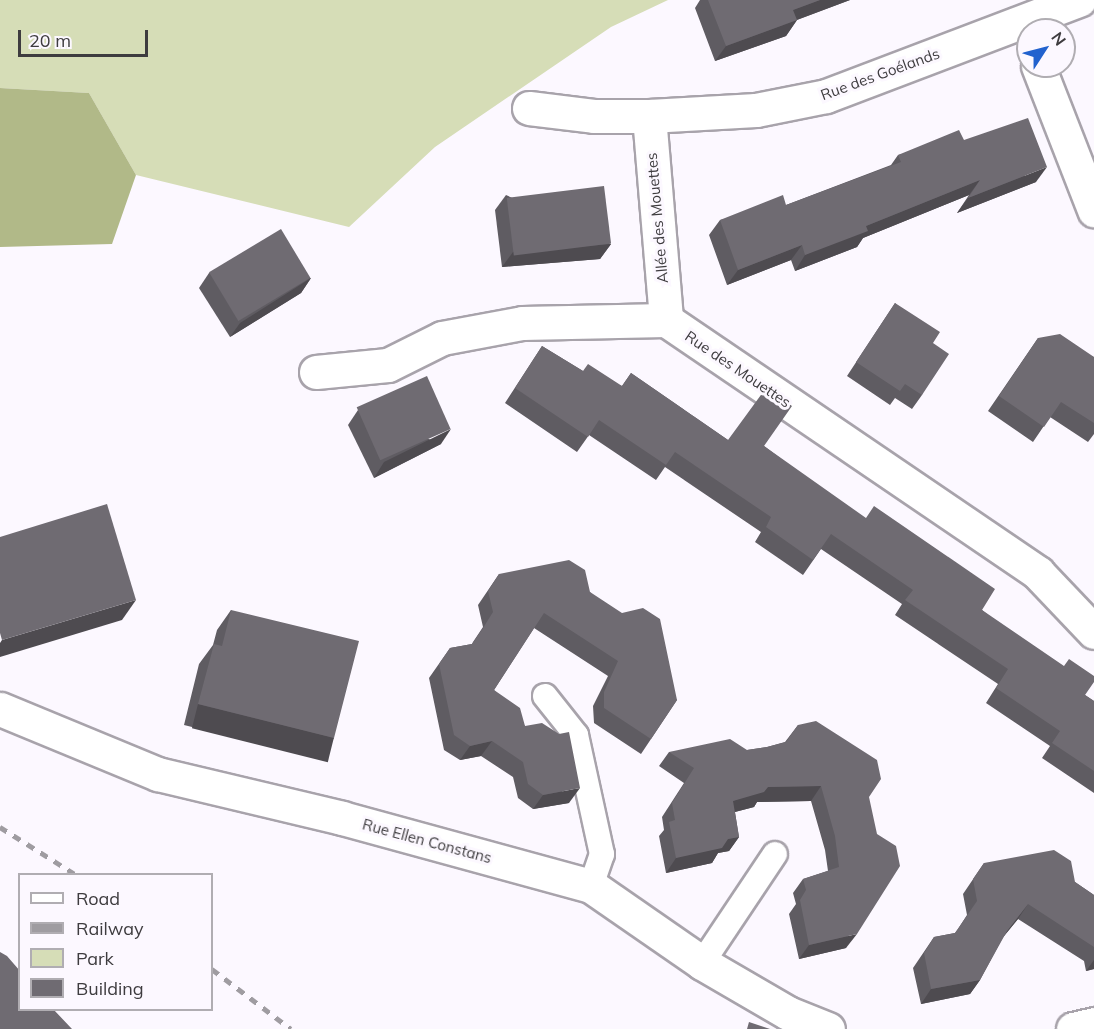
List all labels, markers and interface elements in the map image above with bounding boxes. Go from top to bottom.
scale bar [21,18,152,56]
north arrow [1016,18,1076,78]
text: N [1047,28,1071,49]
text: 20 m [29,29,71,52]
street label: Rue des Goélands [818,44,942,104]
street label: Allée des Mouettes [642,152,672,284]
street label: Rue des Mouettes [682,327,794,411]
street label: Rue Ellen Constans [360,815,494,867]
legend [18,873,213,1011]
text: Road [76,887,120,910]
text: Railway [76,917,144,940]
text: Park [76,947,114,970]
text: Building [76,977,144,1000]

